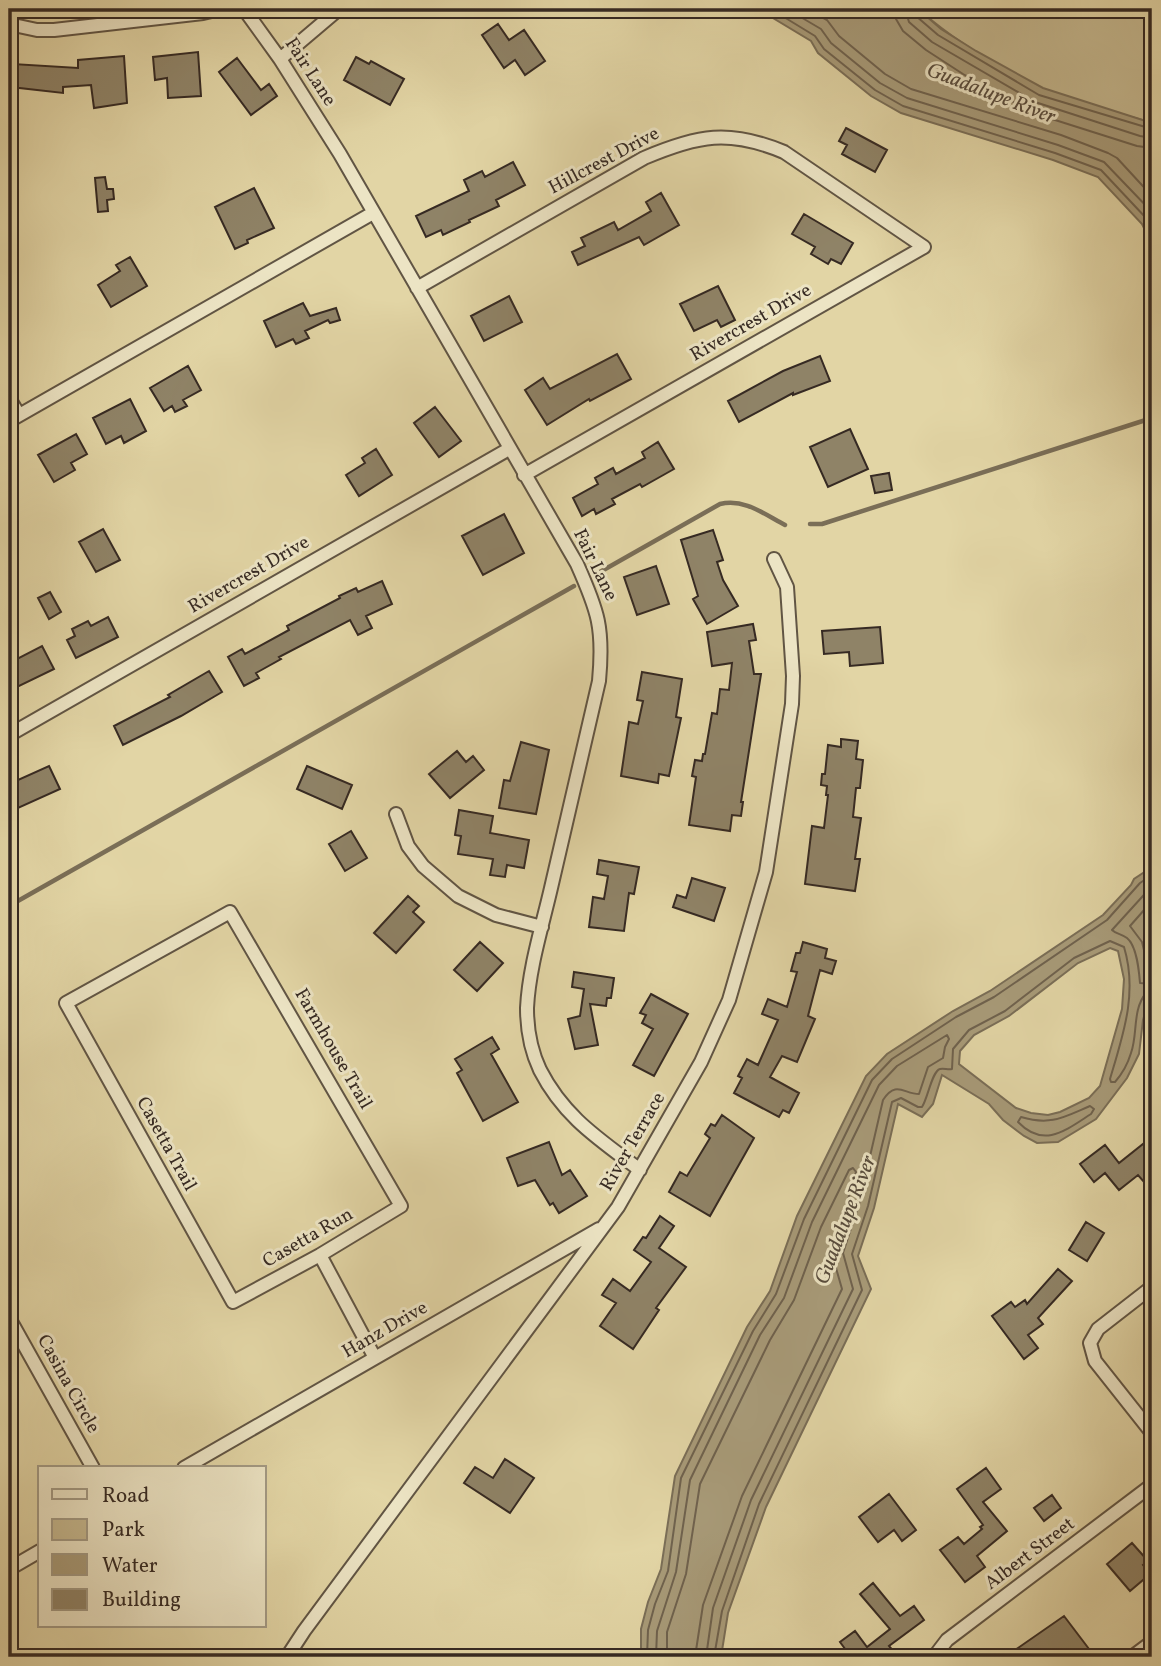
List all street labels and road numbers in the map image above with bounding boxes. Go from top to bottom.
street label: Fair Lane [278,33,342,111]
street label: Hillcrest Drive [544,121,664,201]
street label: Rivercrest Drive [686,278,816,368]
street label: Fair Lane [566,525,624,605]
street label: Rivercrest Drive [184,530,314,620]
street label: Farmhouse Trail [288,984,378,1115]
street label: River Terrace [594,1088,672,1196]
street label: Casetta Trail [129,1092,203,1196]
street label: Casetta Run [258,1202,358,1274]
street label: Hanz Drive [337,1295,433,1365]
street label: Casina Circle [30,1330,106,1438]
street label: Albert Street [980,1511,1081,1596]

